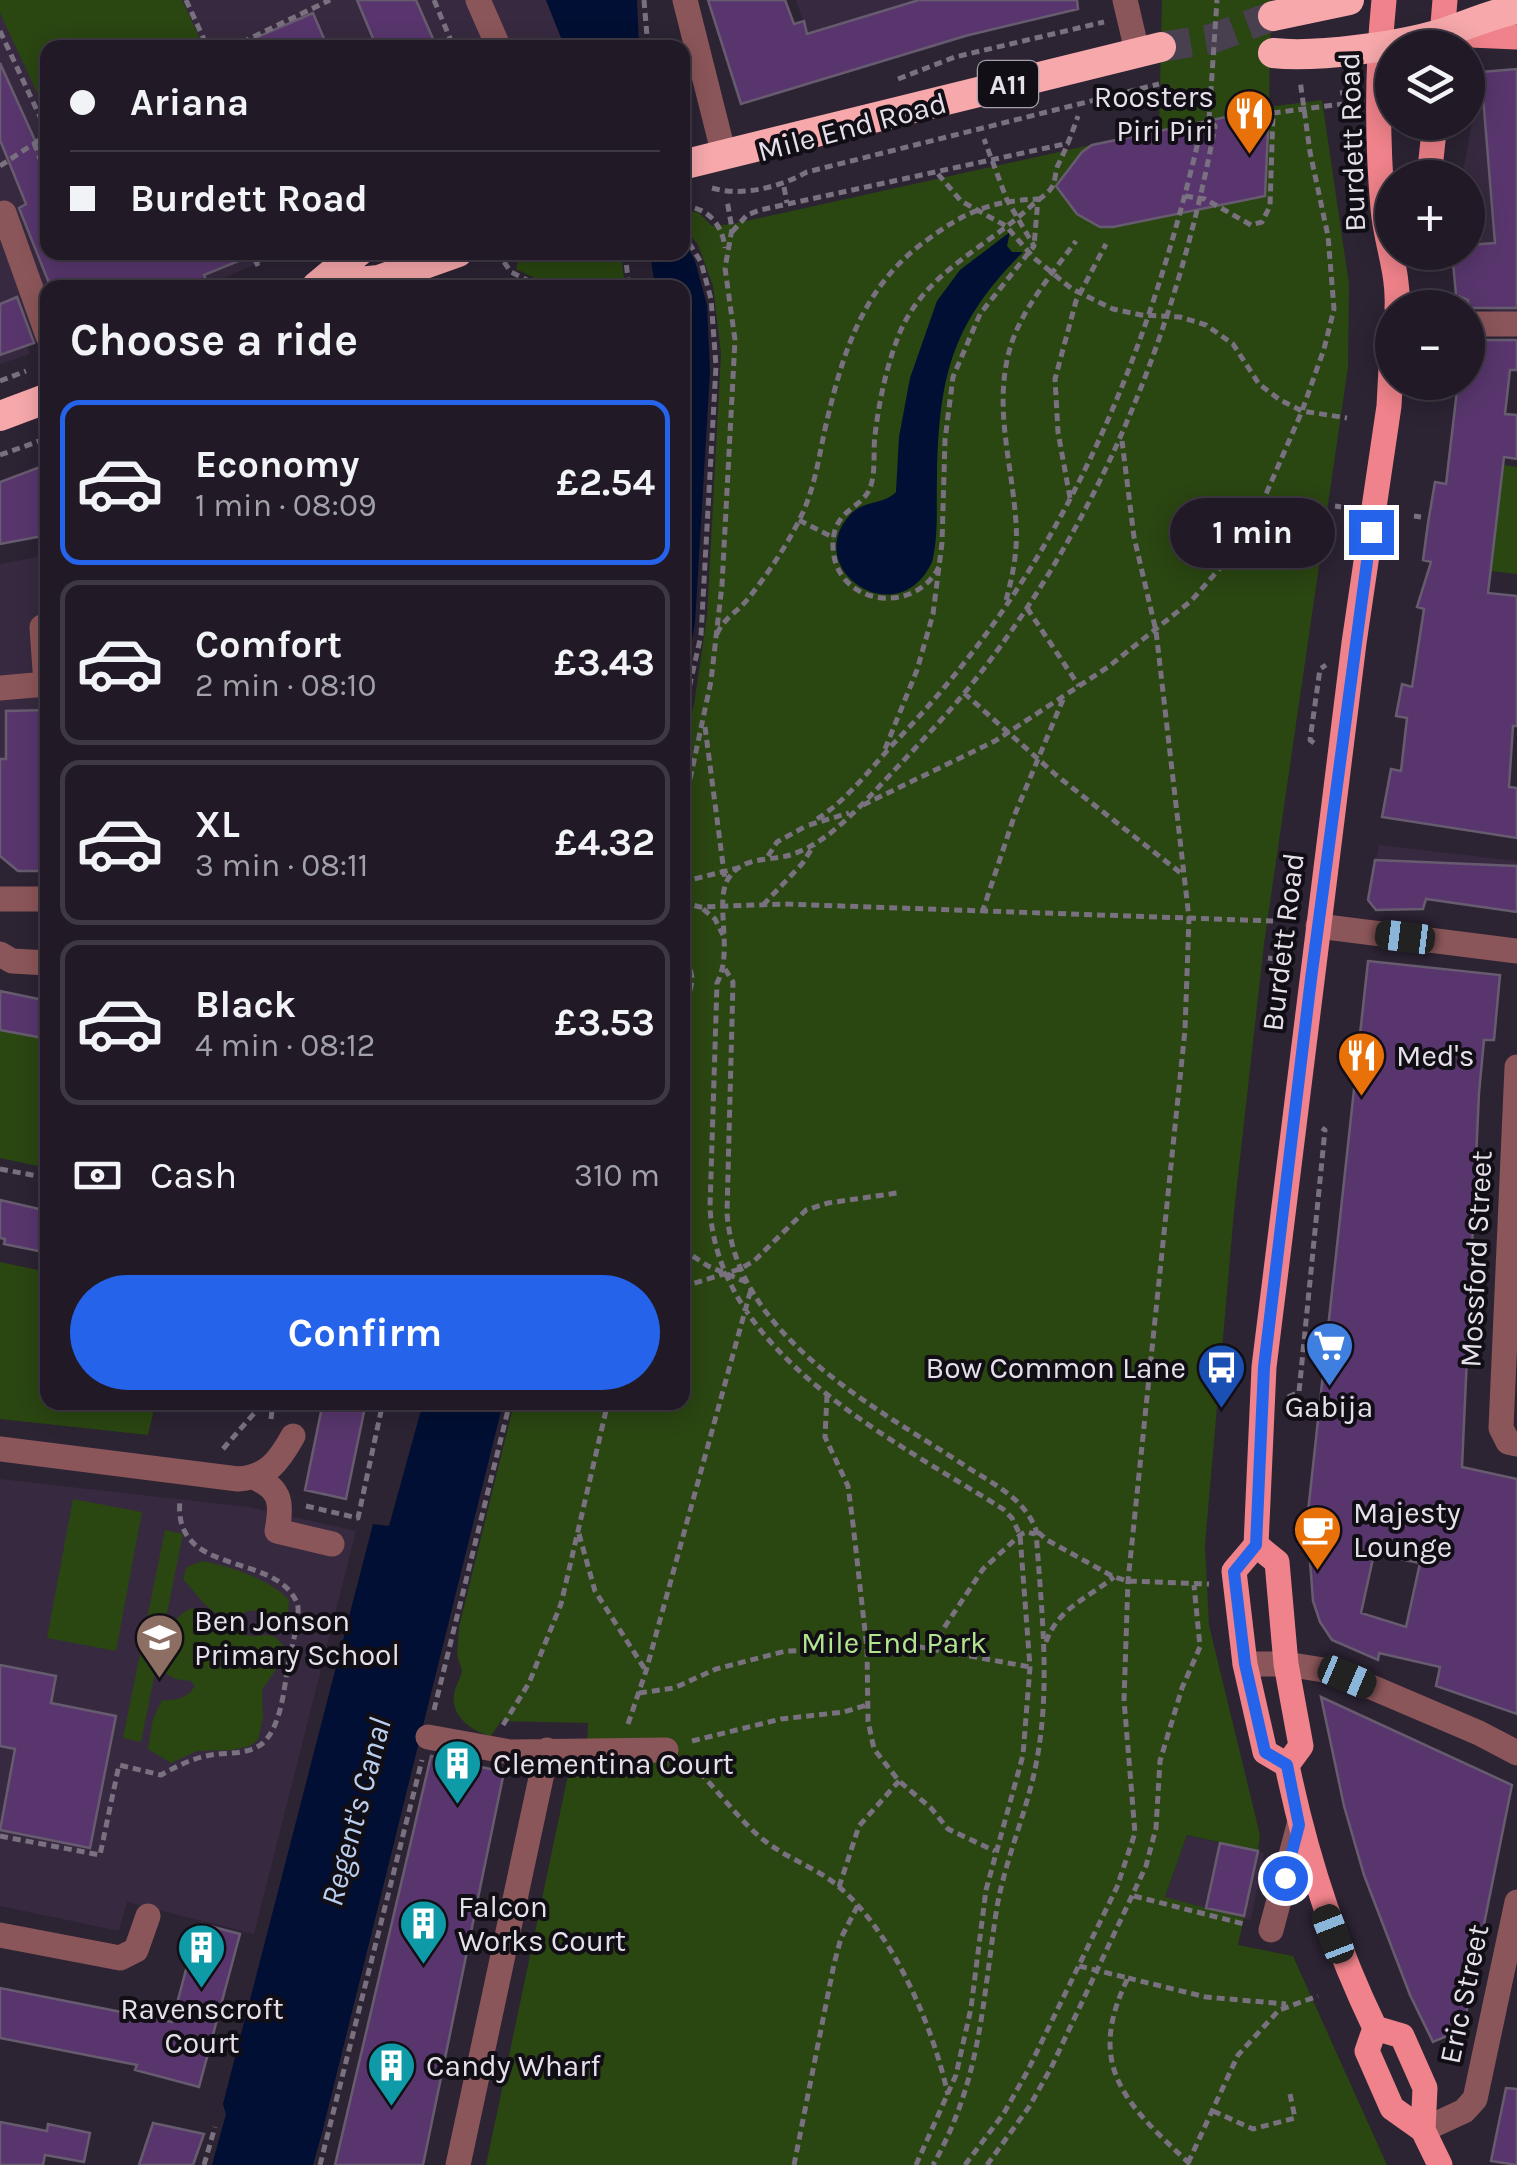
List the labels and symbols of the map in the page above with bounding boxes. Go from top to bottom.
street label: Burdett Road [1331,52,1373,232]
road number: A11 [978,61,1038,107]
place label: Roosters Piri Piri [1094,79,1214,149]
street label: Mile End Road [754,84,950,170]
restaurant icon: Roosters Piri Piri [1223,88,1275,156]
callout: 1 min [1171,497,1336,567]
route end [1349,510,1394,555]
street label: Burdett Road [1254,851,1312,1033]
car [1373,918,1437,956]
restaurant icon: Med's [1335,1030,1387,1098]
place label: Med's [1396,1038,1474,1074]
street label: Mossford Street [1452,1150,1500,1368]
supermarket icon: Gabija [1303,1320,1355,1388]
bus stop icon: Bow Common Lane [1195,1342,1247,1410]
place label: Bow Common Lane [926,1350,1186,1386]
place label: Gabija [1285,1389,1373,1425]
place label: Majesty Lounge [1353,1495,1461,1565]
cafe icon: Majesty Lounge [1292,1504,1344,1572]
place label: Ben Jonson Primary School [194,1603,400,1673]
school or university icon: Ben Jonson Primary School [133,1612,185,1680]
park label: Mile End Park [801,1625,987,1661]
car [1314,1651,1380,1703]
water label: Regent's Canal [313,1714,399,1910]
building icon: Clementina Court [432,1738,484,1806]
place label: Clementina Court [493,1746,734,1782]
route start [1263,1856,1308,1901]
place label: Falcon Works Court [458,1889,626,1959]
building icon: Falcon Works Court [397,1898,449,1966]
car [1308,1901,1358,1967]
street label: Eric Street [1432,1921,1496,2067]
building icon: Ravenscroft Court [176,1922,228,1990]
place label: Ravenscroft Court [120,1991,284,2061]
building icon: Candy Wharf [365,2040,417,2108]
place label: Candy Wharf [426,2048,601,2084]

